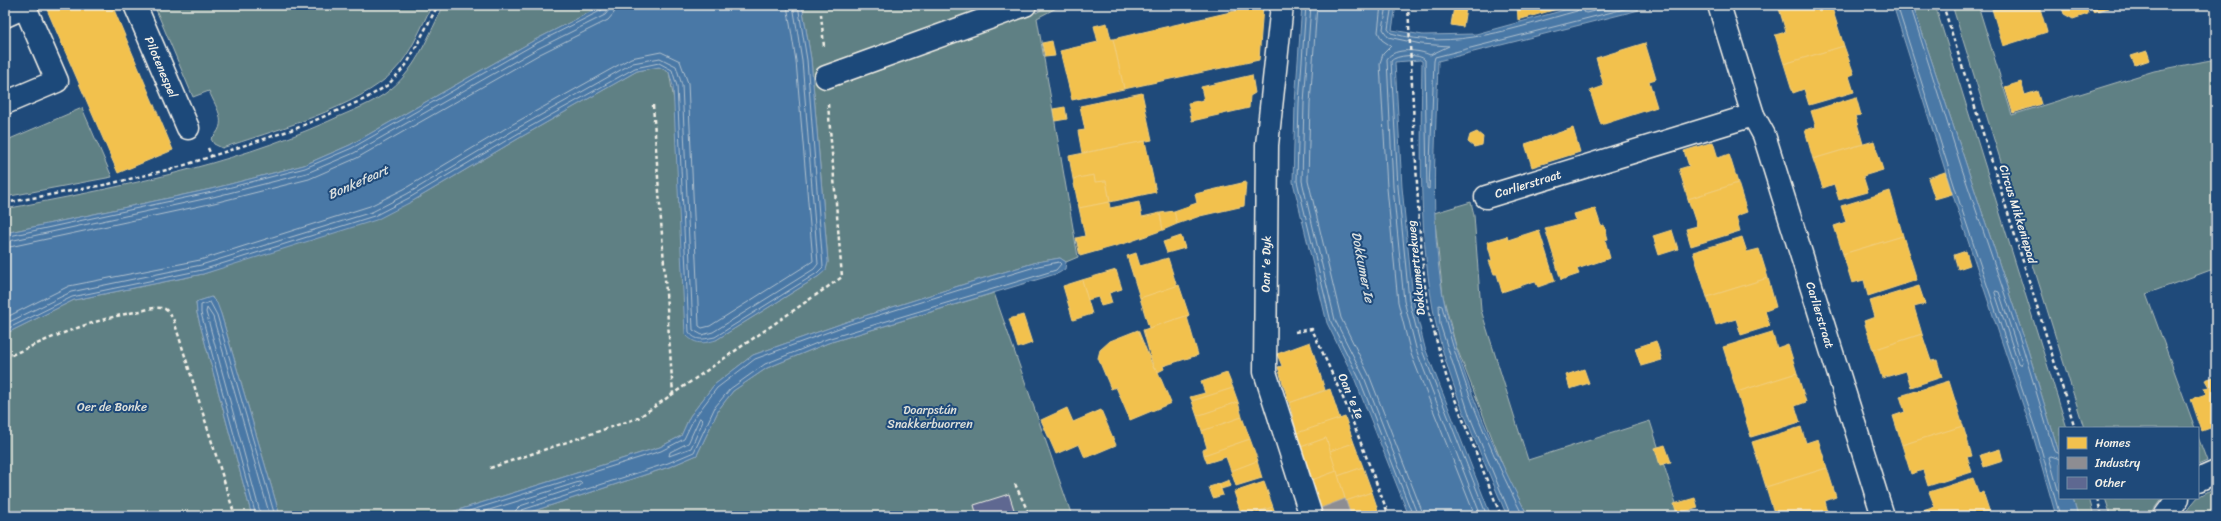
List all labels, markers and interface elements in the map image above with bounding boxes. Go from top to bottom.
street label: Pilotenespel [138,33,184,102]
water label: Bonkefeart [324,158,393,206]
street label: Circus Mikkeniepad [1992,162,2044,267]
street label: Carlierstraat [1492,163,1564,205]
street label: Dokkumertrekweg [1400,219,1432,317]
water label: Dokkumer Ie [1345,229,1381,306]
street label: Oan 'e Dyk [1255,235,1277,293]
street label: Carlierstraat [1799,279,1841,351]
street label: Oan 'e Ie [1332,370,1371,422]
park label: Oer de Bonke [77,396,147,418]
park label: Doarpstún Snakkerbuorren [887,399,973,435]
legend [2059,427,2199,499]
text: Homes [2095,432,2131,454]
text: Industry [2094,452,2141,474]
text: Other [2095,472,2126,494]

